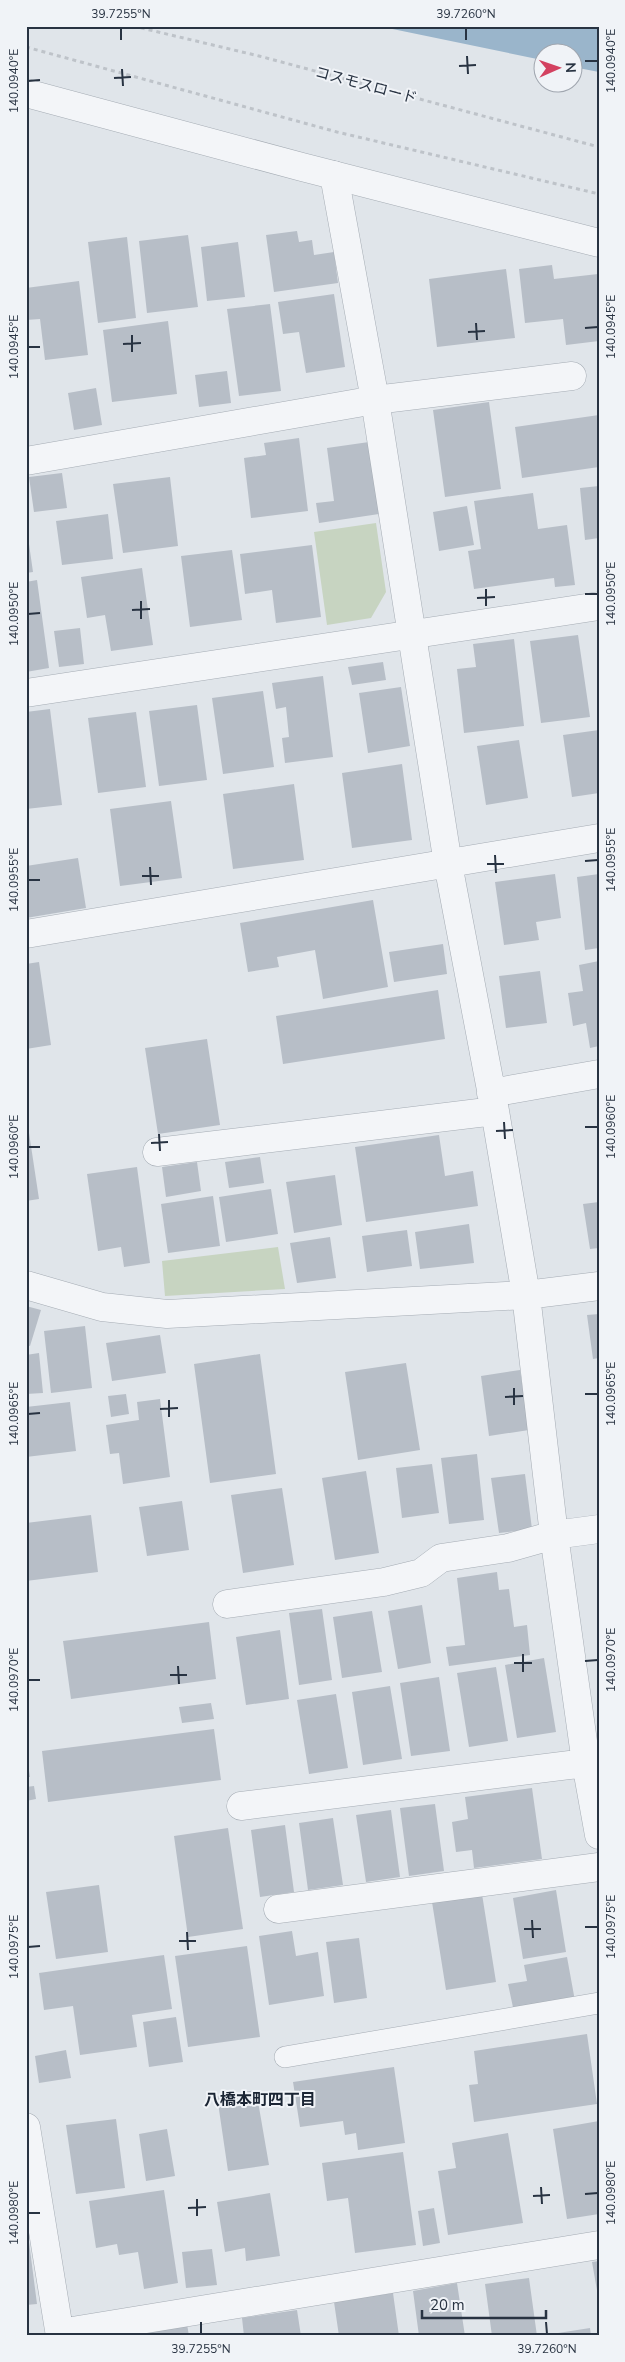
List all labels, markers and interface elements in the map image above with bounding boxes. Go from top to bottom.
text: 39.7255°N [91,6,151,22]
text: 39.7260°N [436,6,496,22]
text: 140.0940°E [603,29,619,93]
north arrow [532,42,582,92]
text: 140.0940°E [6,49,22,113]
street label: コスモスロード [313,62,419,108]
text: N [561,62,580,73]
text: 140.0945°E [603,295,619,359]
text: 140.0945°E [6,315,22,379]
text: 140.0950°E [603,562,619,626]
text: 140.0950°E [6,582,22,646]
text: 140.0955°E [603,828,619,892]
text: 140.0955°E [6,848,22,912]
text: 140.0960°E [603,1095,619,1159]
text: 140.0960°E [6,1115,22,1179]
text: 140.0965°E [603,1362,619,1426]
text: 140.0965°E [6,1382,22,1446]
text: 140.0970°E [603,1628,619,1692]
text: 140.0970°E [6,1648,22,1712]
text: 140.0975°E [603,1895,619,1959]
text: 140.0975°E [6,1915,22,1979]
district label: 八橋本町四丁目 [204,2089,316,2111]
text: 140.0980°E [603,2161,619,2225]
text: 140.0980°E [6,2181,22,2245]
scale bar [422,2287,546,2319]
text: 20 m [430,2295,465,2315]
text: 39.7255°N [171,2341,231,2357]
text: 39.7260°N [517,2341,577,2357]

